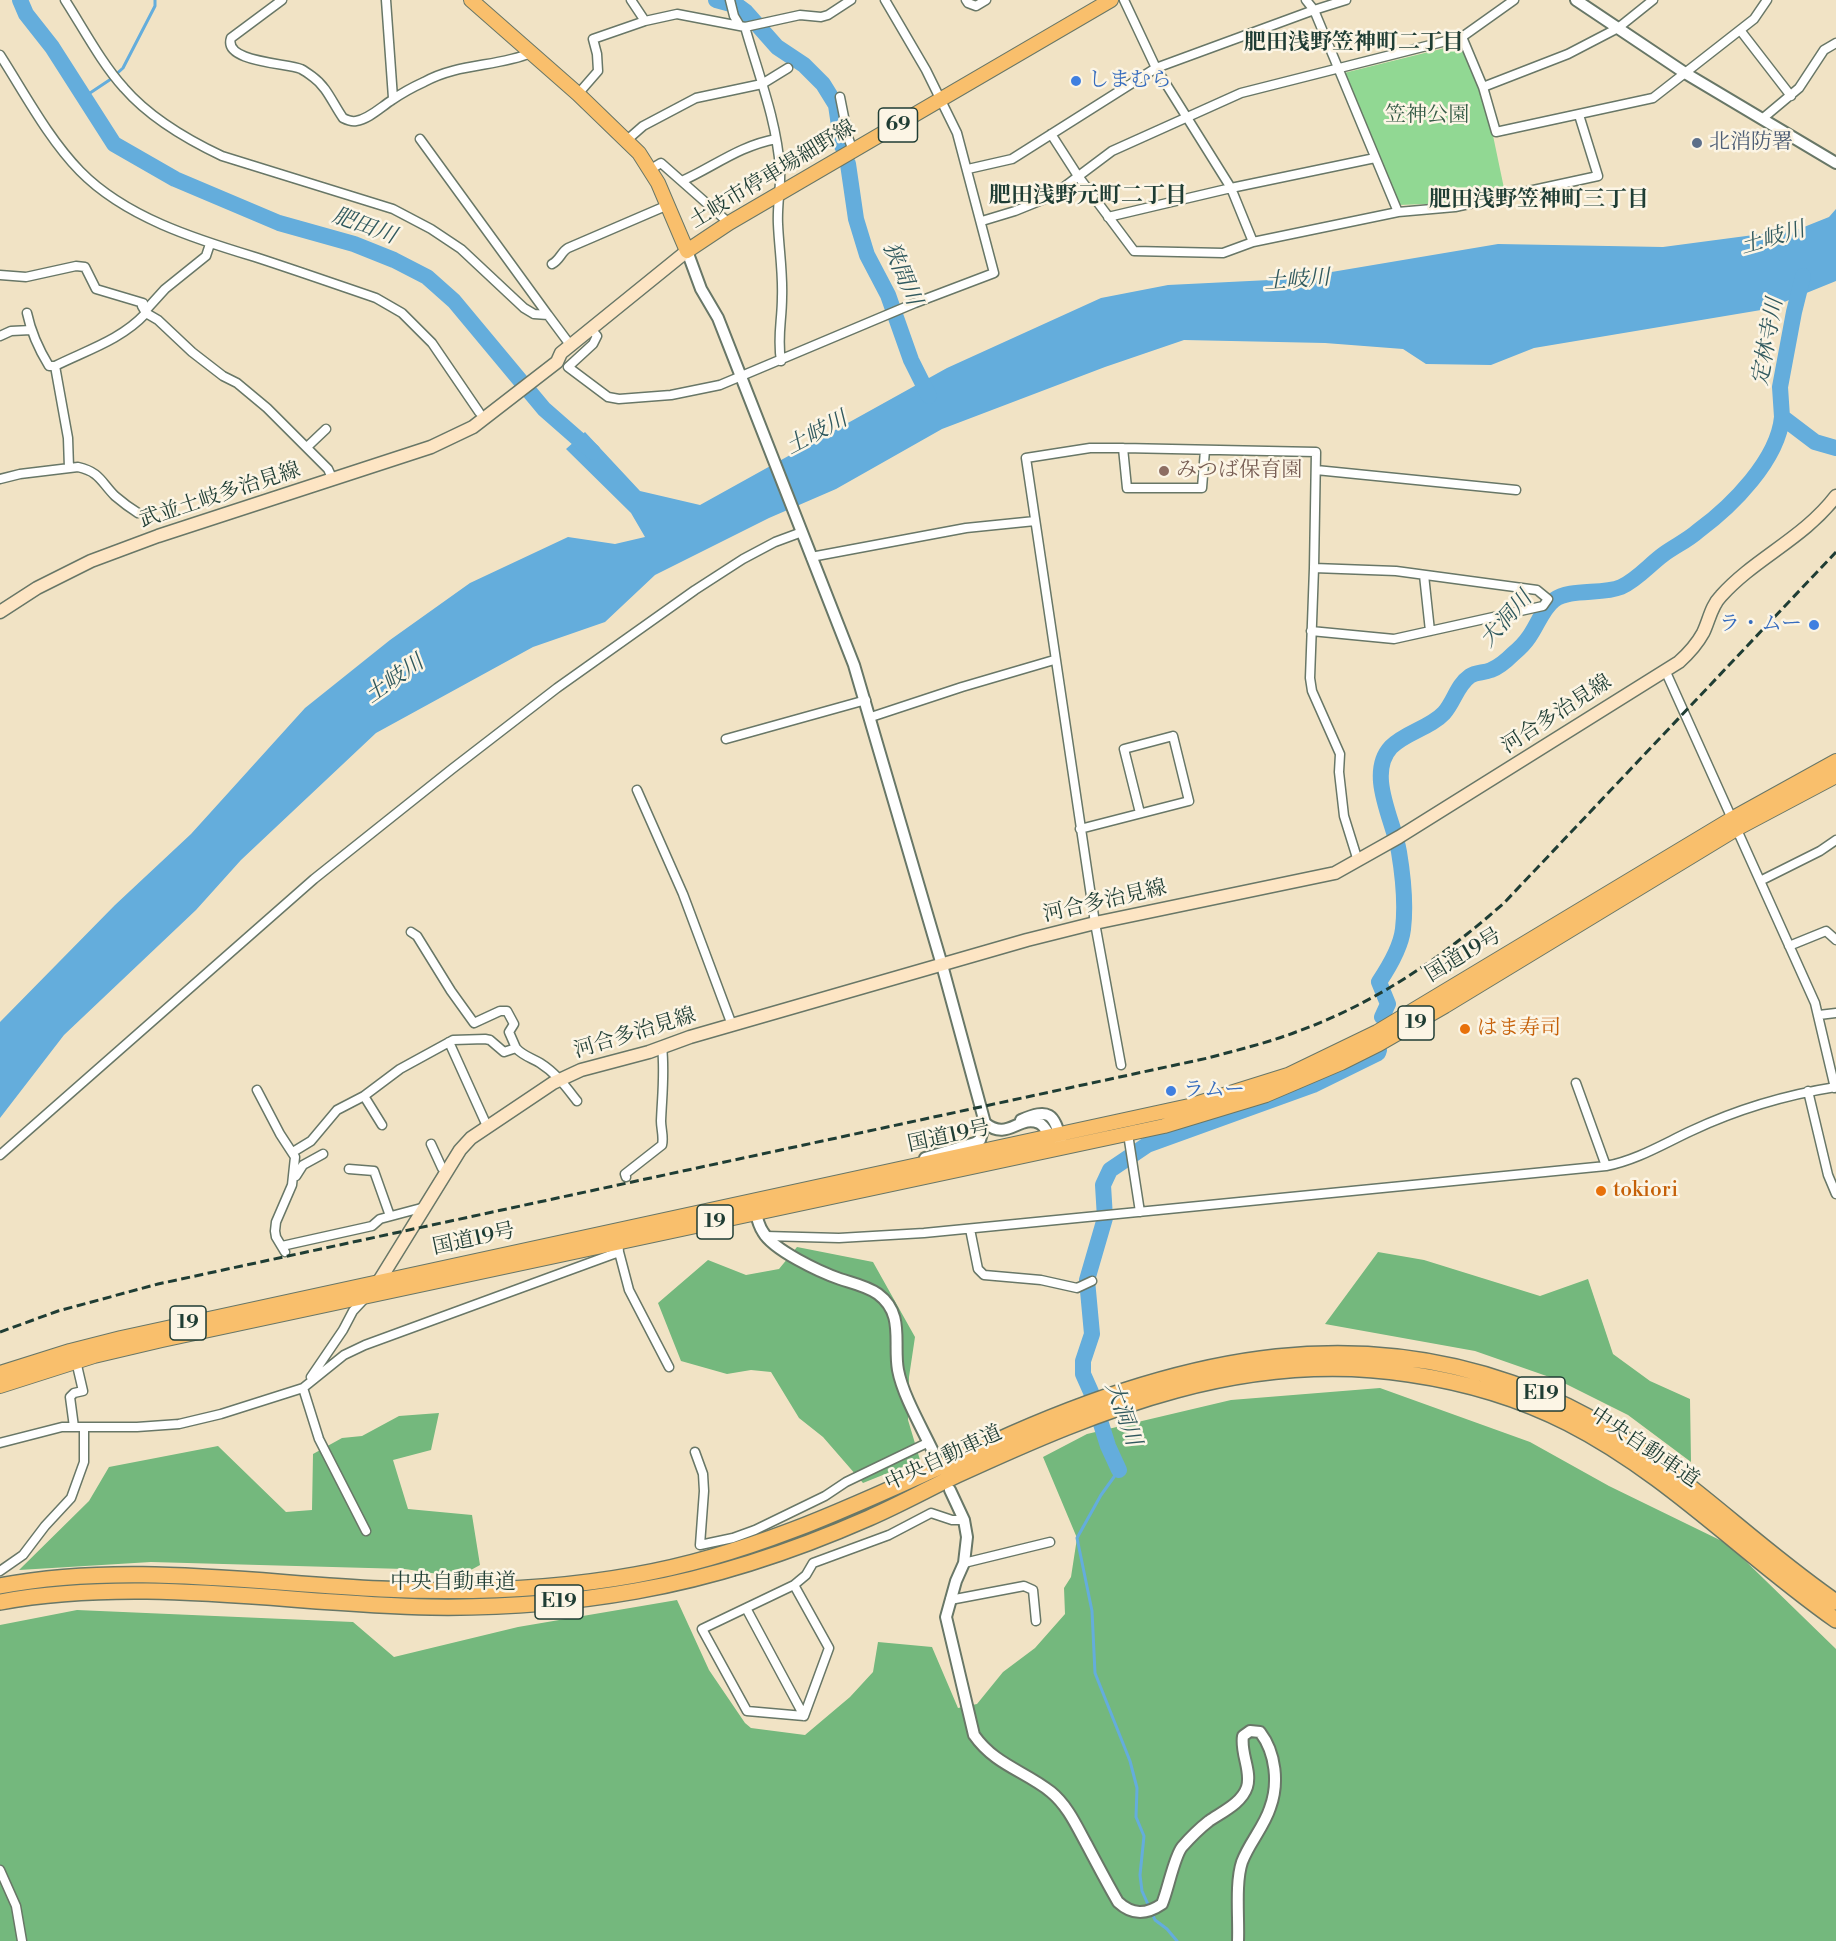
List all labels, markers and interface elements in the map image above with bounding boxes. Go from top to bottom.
district label: 肥田浅野笠神町二丁目 [1244,31,1464,57]
place label: しまむら [1088,68,1172,94]
marker: しまむら [1069,74,1083,88]
park label: 笠神公園 [1385,103,1469,129]
road number: 69 [878,108,918,142]
street label: 土岐市停車場細野線 [686,116,860,234]
place label: 北消防署 [1709,130,1793,156]
marker: 北消防署 [1690,136,1704,150]
district label: 肥田浅野元町二丁目 [989,184,1187,210]
district label: 肥田浅野笠神町三丁目 [1429,188,1649,214]
water label: 肥田川 [328,203,400,251]
water label: 土岐川 [1738,217,1808,261]
water label: 狭間川 [876,238,926,310]
water label: 土岐川 [1263,266,1331,296]
water label: 定林寺川 [1748,296,1790,388]
water label: 土岐川 [782,407,852,461]
street label: 武並土岐多治見線 [136,458,304,534]
place label: みつば保育園 [1176,458,1302,484]
marker: みつば保育園 [1157,464,1171,478]
water label: 大洞川 [1475,586,1539,654]
place label: ラ・ムー [1719,612,1802,638]
marker: ラ・ムー [1807,618,1821,632]
water label: 土岐川 [360,650,430,710]
street label: 河合多治見線 [1497,670,1617,760]
street label: 河合多治見線 [1041,876,1169,928]
street label: 国道19号 [1422,924,1506,988]
street label: 河合多治見線 [571,1004,699,1064]
road number: 19 [1398,1006,1434,1040]
place label: はま寿司 [1477,1016,1561,1042]
marker: はま寿司 [1458,1022,1472,1036]
place label: ラムー [1183,1078,1245,1104]
marker: ラムー [1164,1084,1178,1098]
street label: 国道19号 [905,1116,993,1158]
place label: tokiori [1613,1178,1678,1204]
marker: tokiori [1594,1184,1608,1198]
road number: 19 [697,1205,733,1239]
street label: 国道19号 [430,1219,518,1261]
road number: 19 [170,1306,206,1340]
road number: E19 [1517,1377,1565,1411]
water label: 大洞川 [1098,1378,1146,1450]
street label: 中央自動車道 [1585,1402,1703,1494]
street label: 中央自動車道 [882,1421,1006,1497]
street label: 中央自動車道 [390,1570,516,1596]
road number: E19 [535,1585,583,1619]

